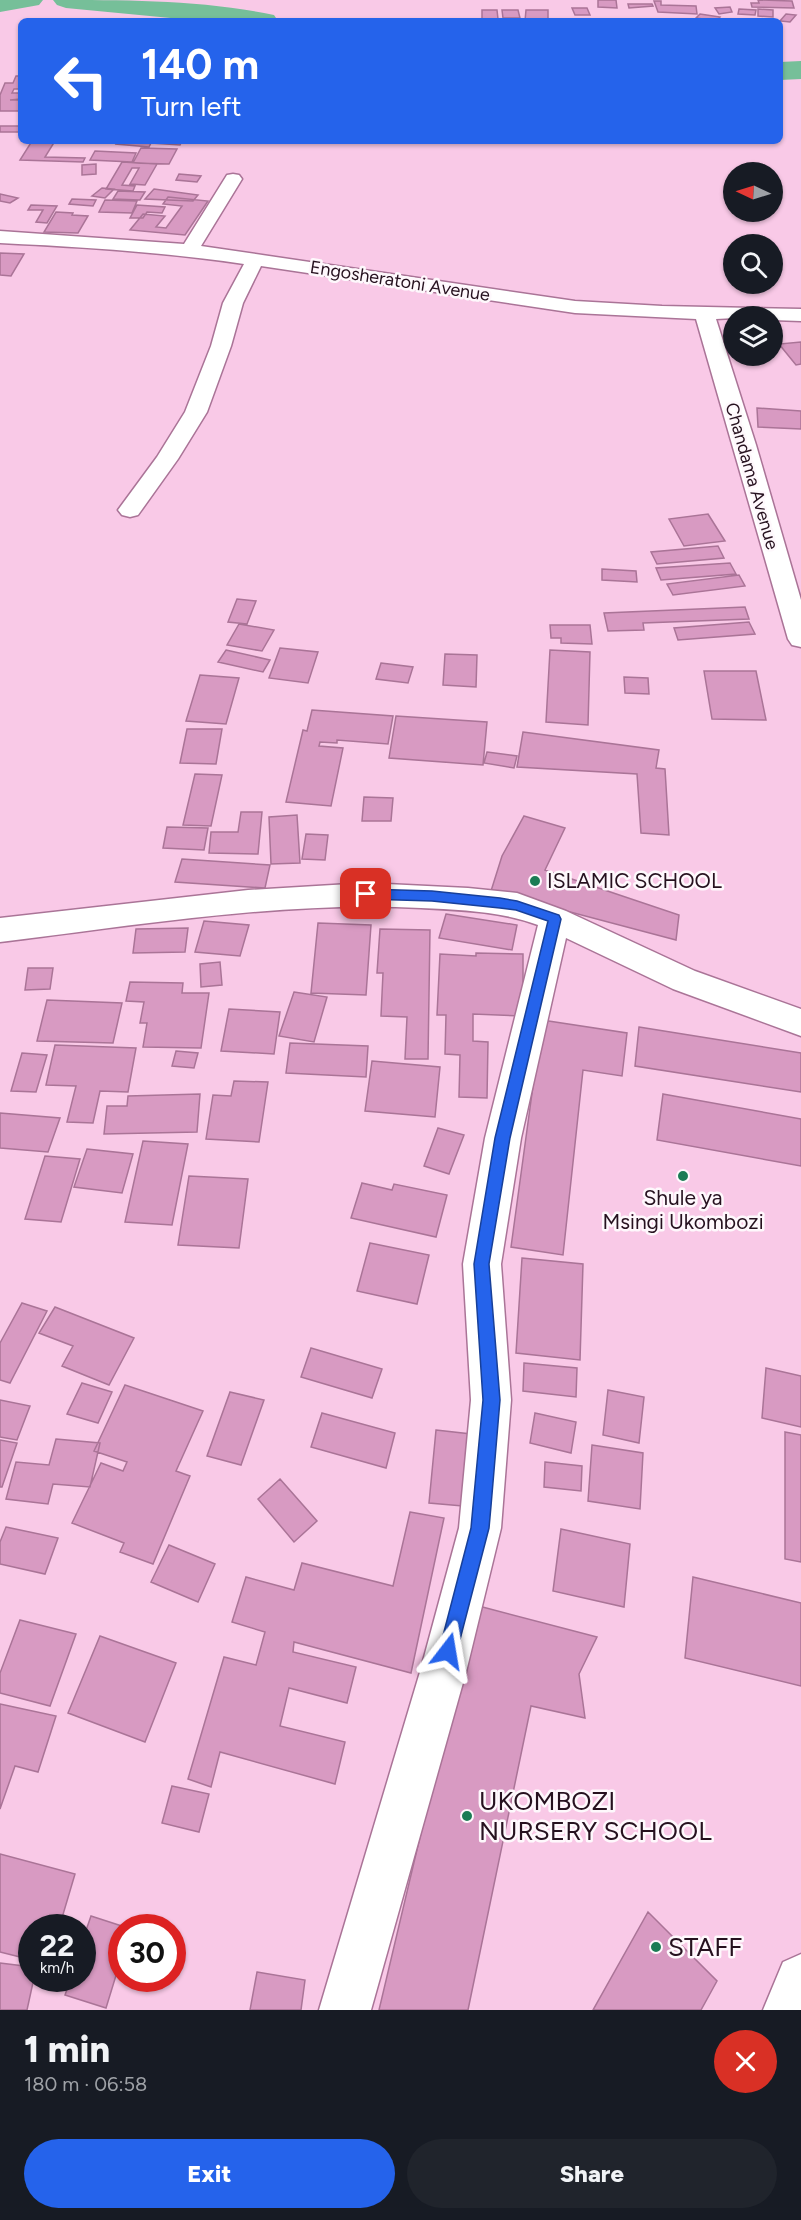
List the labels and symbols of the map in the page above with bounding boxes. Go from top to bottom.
north arrow [723,162,783,222]
street label: Engosheratoni Avenue [308,256,492,306]
street label: Chandama Avenue [721,400,784,552]
pin [340,868,391,919]
place label: ISLAMIC SCHOOL [547,868,722,893]
marker: ISLAMIC SCHOOL [528,874,542,888]
marker: Shule ya Msingi Ukombozi [676,1169,690,1183]
place label: Shule ya Msingi Ukombozi [602,1185,764,1234]
position arrow [416,1619,480,1683]
place label: UKOMBOZI NURSERY SCHOOL [479,1785,712,1847]
marker: UKOMBOZI NURSERY SCHOOL [460,1809,474,1823]
speed limit sign: 30 [108,1914,186,1992]
place label: STAFF [668,1931,742,1963]
marker: STAFF [649,1940,663,1954]

